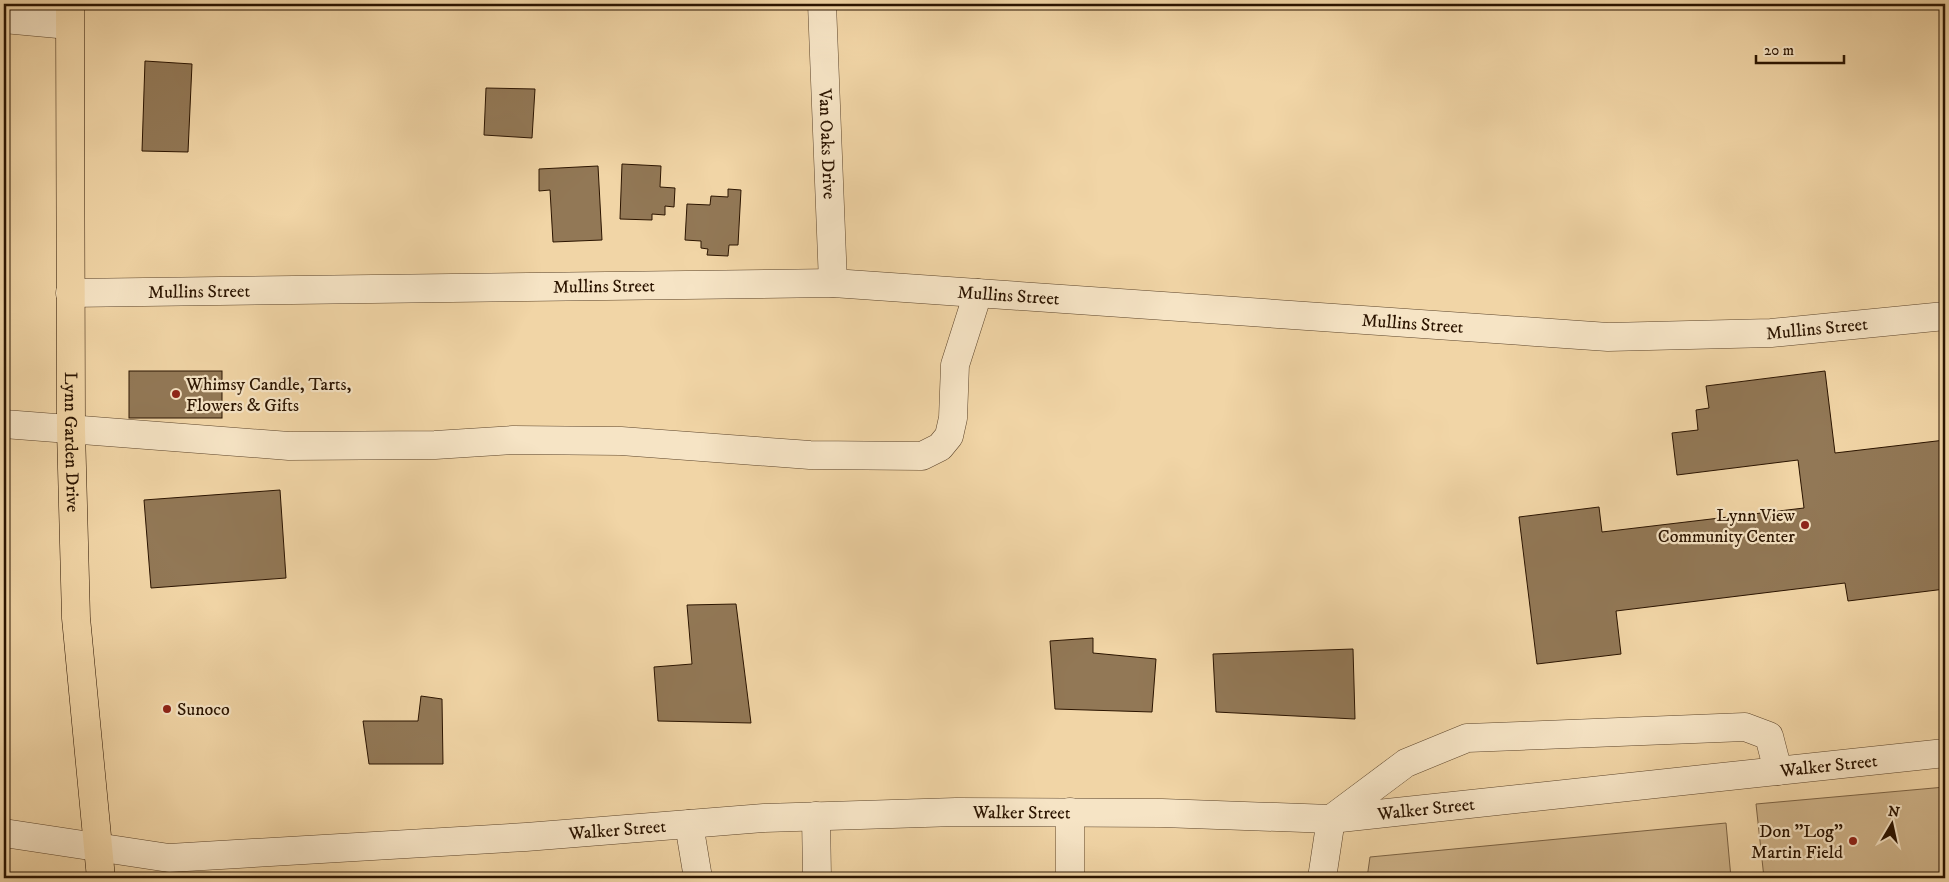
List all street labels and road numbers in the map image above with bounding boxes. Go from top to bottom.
street label: Van Oaks Drive [813,87,840,200]
street label: Mullins Street [553,275,655,299]
street label: Mullins Street [148,281,250,304]
street label: Mullins Street [957,282,1060,311]
street label: Mullins Street [1361,310,1464,339]
street label: Mullins Street [1765,314,1869,345]
street label: Lynn Garden Drive [59,372,83,513]
street label: Walker Street [1778,750,1879,783]
street label: Walker Street [1375,794,1476,826]
street label: Walker Street [972,802,1071,825]
street label: Walker Street [567,816,667,846]

